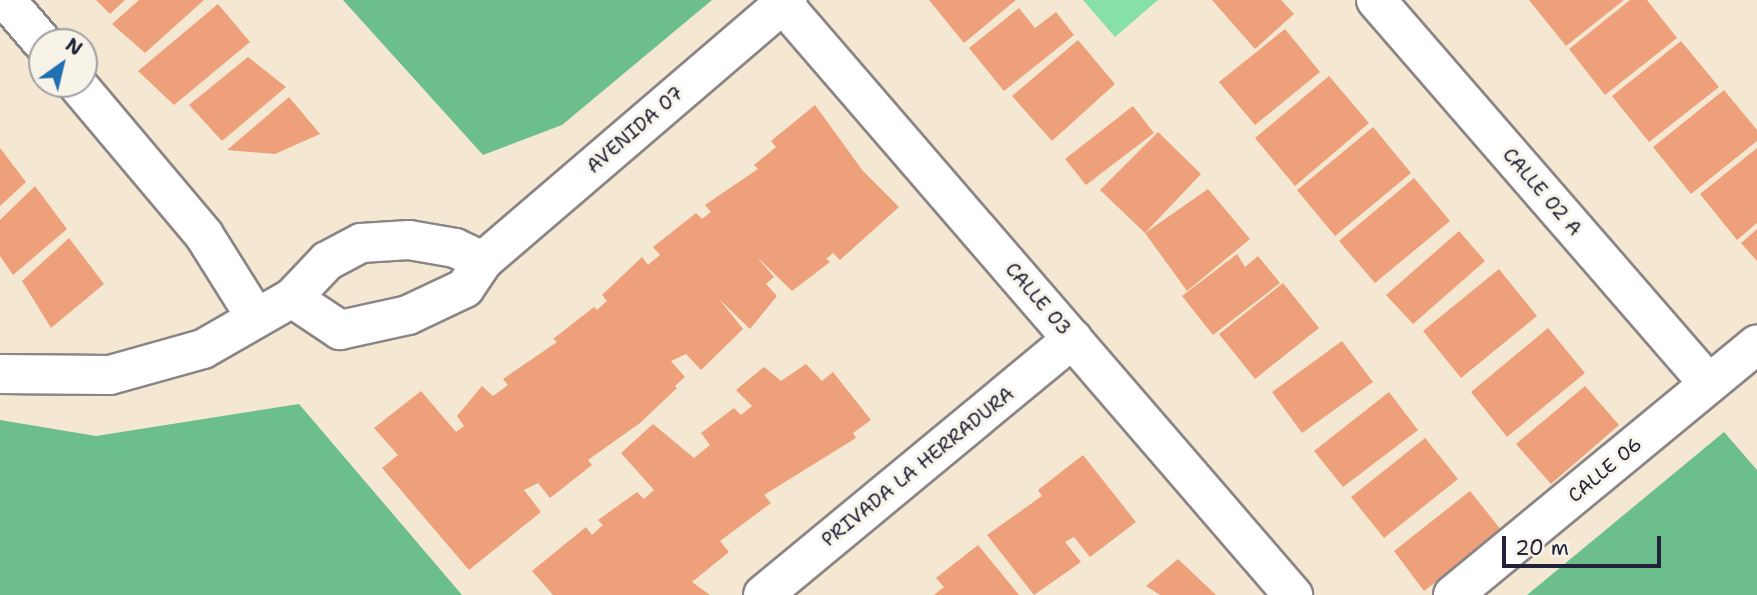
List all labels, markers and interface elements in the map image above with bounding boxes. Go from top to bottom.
north arrow [28,28,98,98]
text: N [61,32,87,61]
street label: AVENIDA 07 [582,82,688,178]
street label: CALLE 02 A [1498,144,1586,240]
street label: CALLE 03 [1000,258,1076,340]
street label: PRIVADA LA HERRADURA [817,382,1019,552]
street label: CALLE 06 [1564,433,1646,507]
scale bar [1505,522,1664,566]
text: 20 m [1515,534,1569,562]

